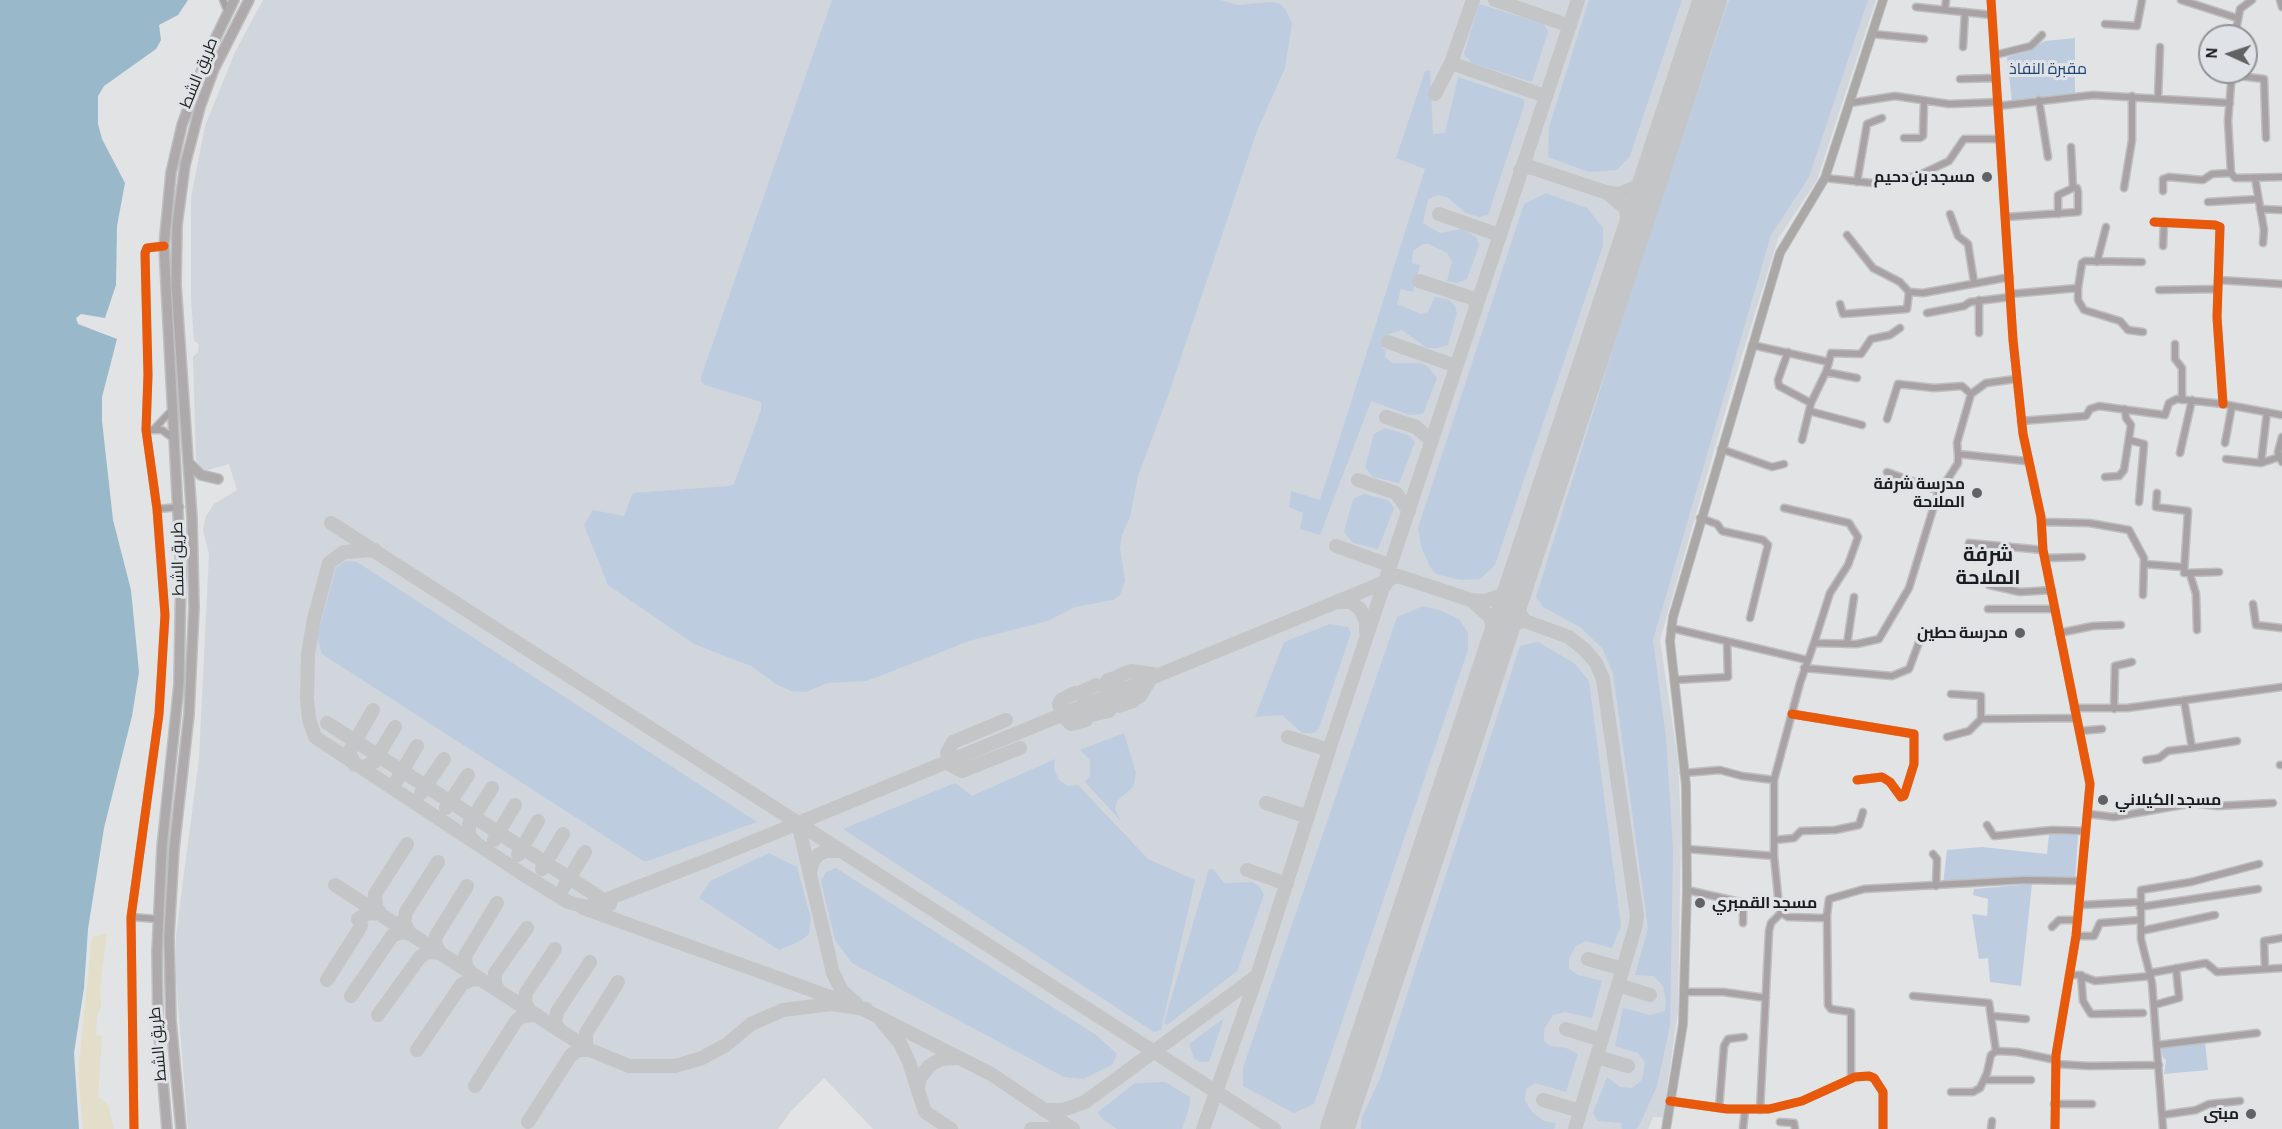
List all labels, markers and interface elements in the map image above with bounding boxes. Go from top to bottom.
north arrow [2198,24,2258,84]
street label: طريق الشط [176,35,222,111]
text: N [2204,47,2220,59]
park label: مقبرة النفاذ [2009,59,2087,79]
place label: مسجد بن دحيم [1874,167,1975,187]
marker: مسجد بن دحيم [1980,170,1994,184]
place label: مدرسة شرفة الملاحة [1873,474,1965,512]
marker: مدرسة شرفة الملاحة [1970,486,1984,500]
street label: طريق الشط [168,522,188,596]
district label: شرفة الملاحة [1956,543,2020,590]
place label: مدرسة حطين [1917,623,2008,643]
marker: مدرسة حطين [2013,626,2027,640]
place label: مسجد الكيلاني [2115,790,2221,810]
marker: مسجد الكيلاني [2096,793,2110,807]
place label: مسجد القمبري [1712,893,1817,913]
marker: مسجد القمبري [1693,896,1707,910]
street label: طريق الشط [145,1006,171,1082]
place label: مبنى [2203,1104,2239,1124]
marker: مبنى [2244,1107,2258,1121]

